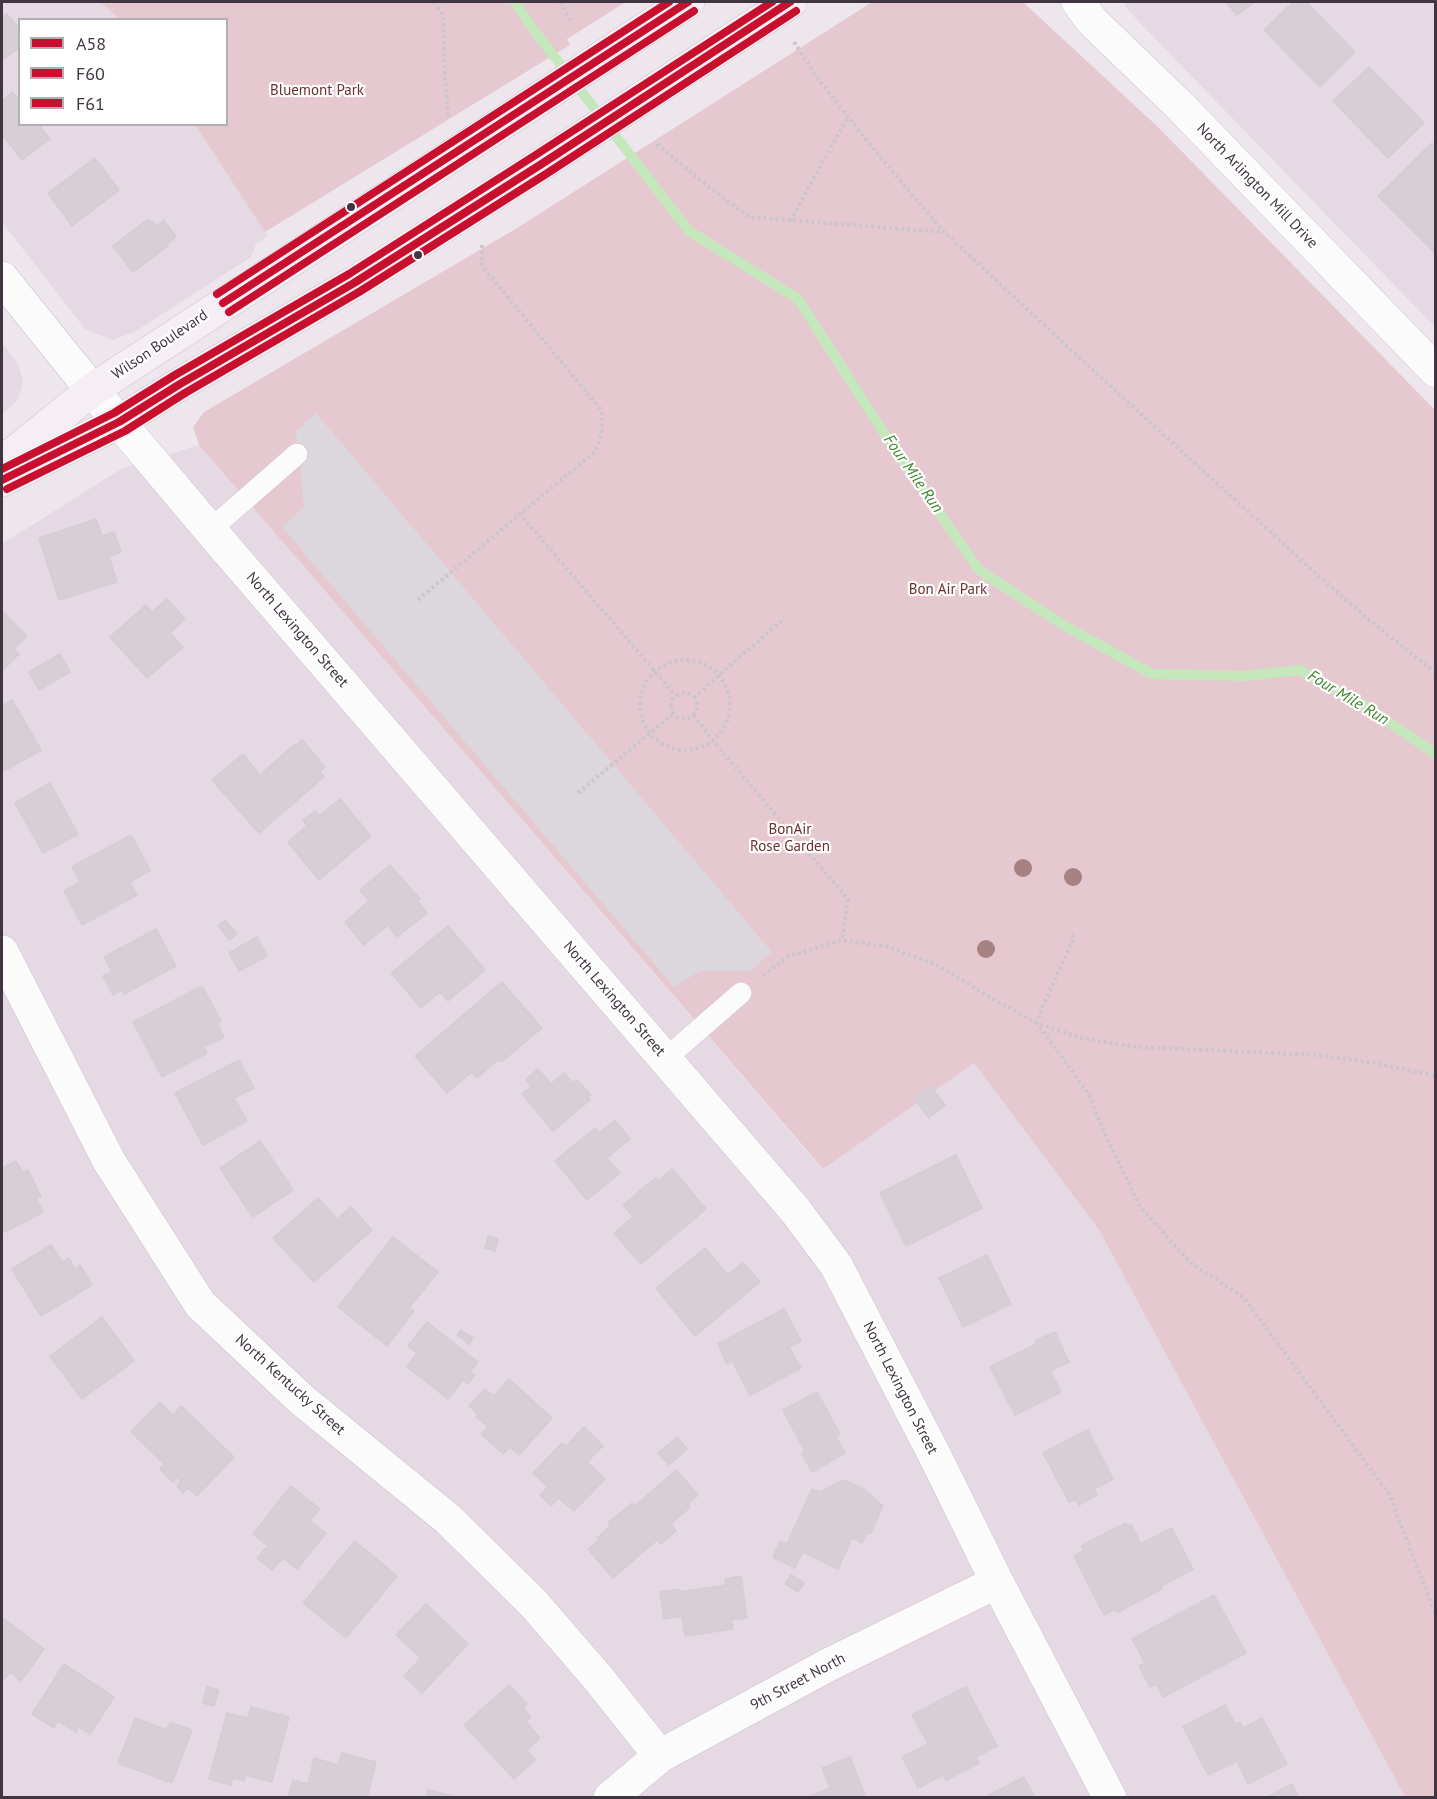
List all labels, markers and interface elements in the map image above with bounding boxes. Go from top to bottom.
legend [18,18,228,126]
text: A58 [76,32,106,55]
text: F60 [76,62,105,85]
park label: Bluemont Park [270,82,364,100]
text: F61 [76,92,105,115]
street label: North Arlington Mill Drive [1193,120,1321,252]
unlabelled marker [345,201,357,213]
unlabelled marker [412,249,424,261]
street label: Wilson Boulevard [109,306,211,384]
water label: Four Mile Run [879,431,947,517]
street label: North Lexington Street [242,569,352,691]
park label: Bon Air Park [909,581,987,599]
water label: Four Mile Run [1304,666,1392,730]
park label: BonAir Rose Garden [750,821,830,856]
street label: North Lexington Street [559,938,669,1060]
street label: North Lexington Street [859,1319,941,1457]
street label: North Kentucky Street [231,1331,349,1439]
street label: 9th Street North [748,1649,848,1715]

